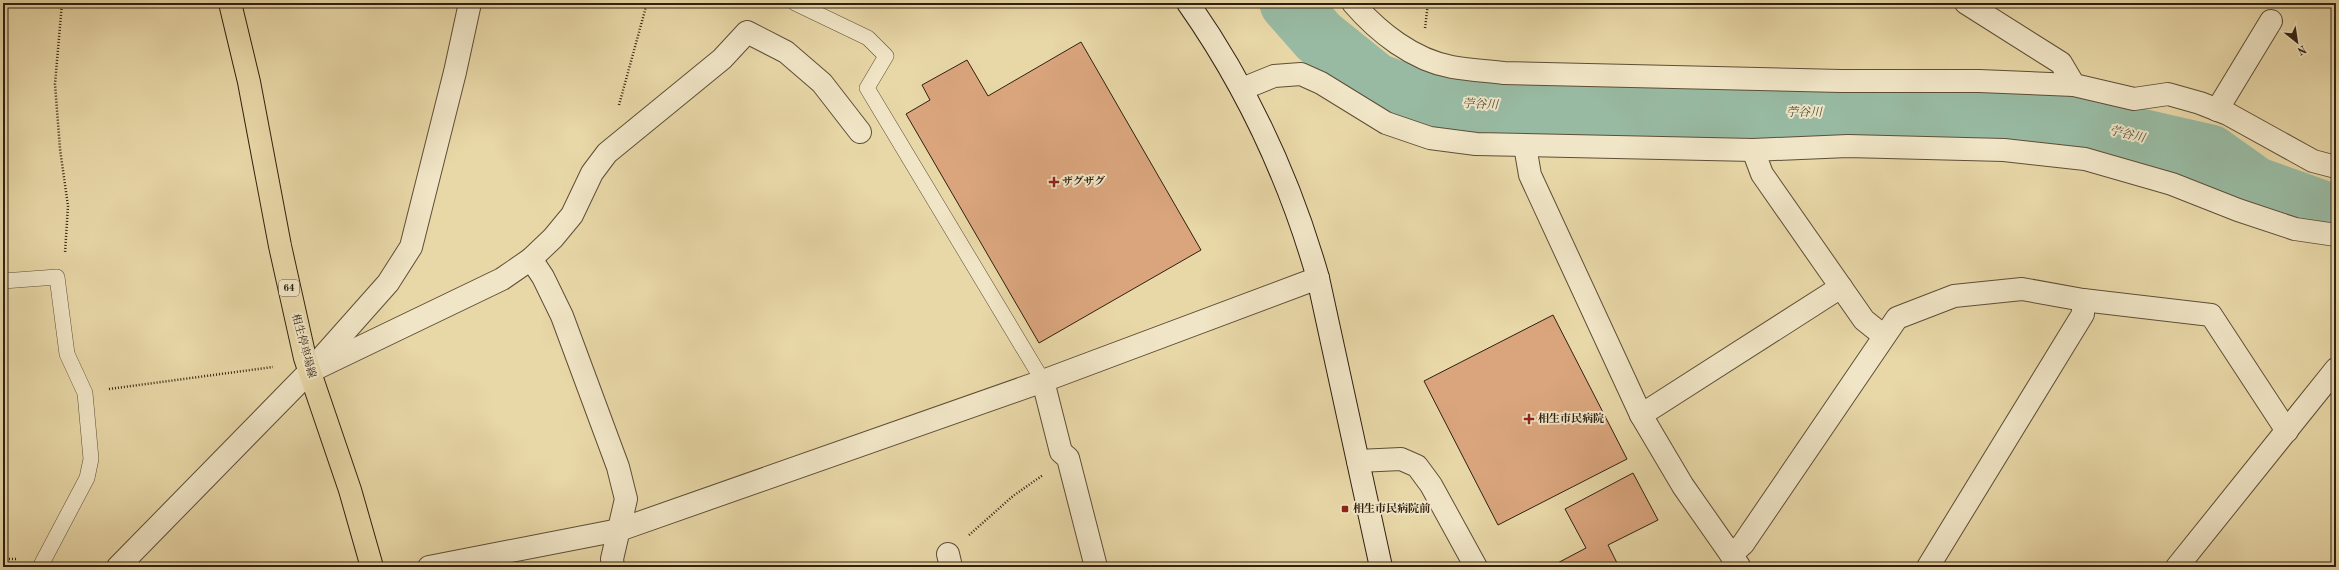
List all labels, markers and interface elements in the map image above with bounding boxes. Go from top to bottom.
north arrow [2277,22,2317,62]
text: N [2294,42,2308,57]
water label: 苧谷川 [1462,96,1500,112]
water label: 苧谷川 [1786,105,1824,119]
water label: 苧谷川 [2108,123,2148,145]
place label: ザグザグ [1062,175,1105,188]
marker: ザグザグ [1049,177,1059,187]
road number: 64 [279,280,299,296]
street label: 相生停車場線 [289,312,319,379]
place label: 相生市民病院 [1538,412,1604,425]
marker: 相生市民病院 [1523,413,1535,425]
place label: 相生市民病院前 [1353,502,1431,515]
marker: 相生市民病院前 [1340,504,1350,514]

